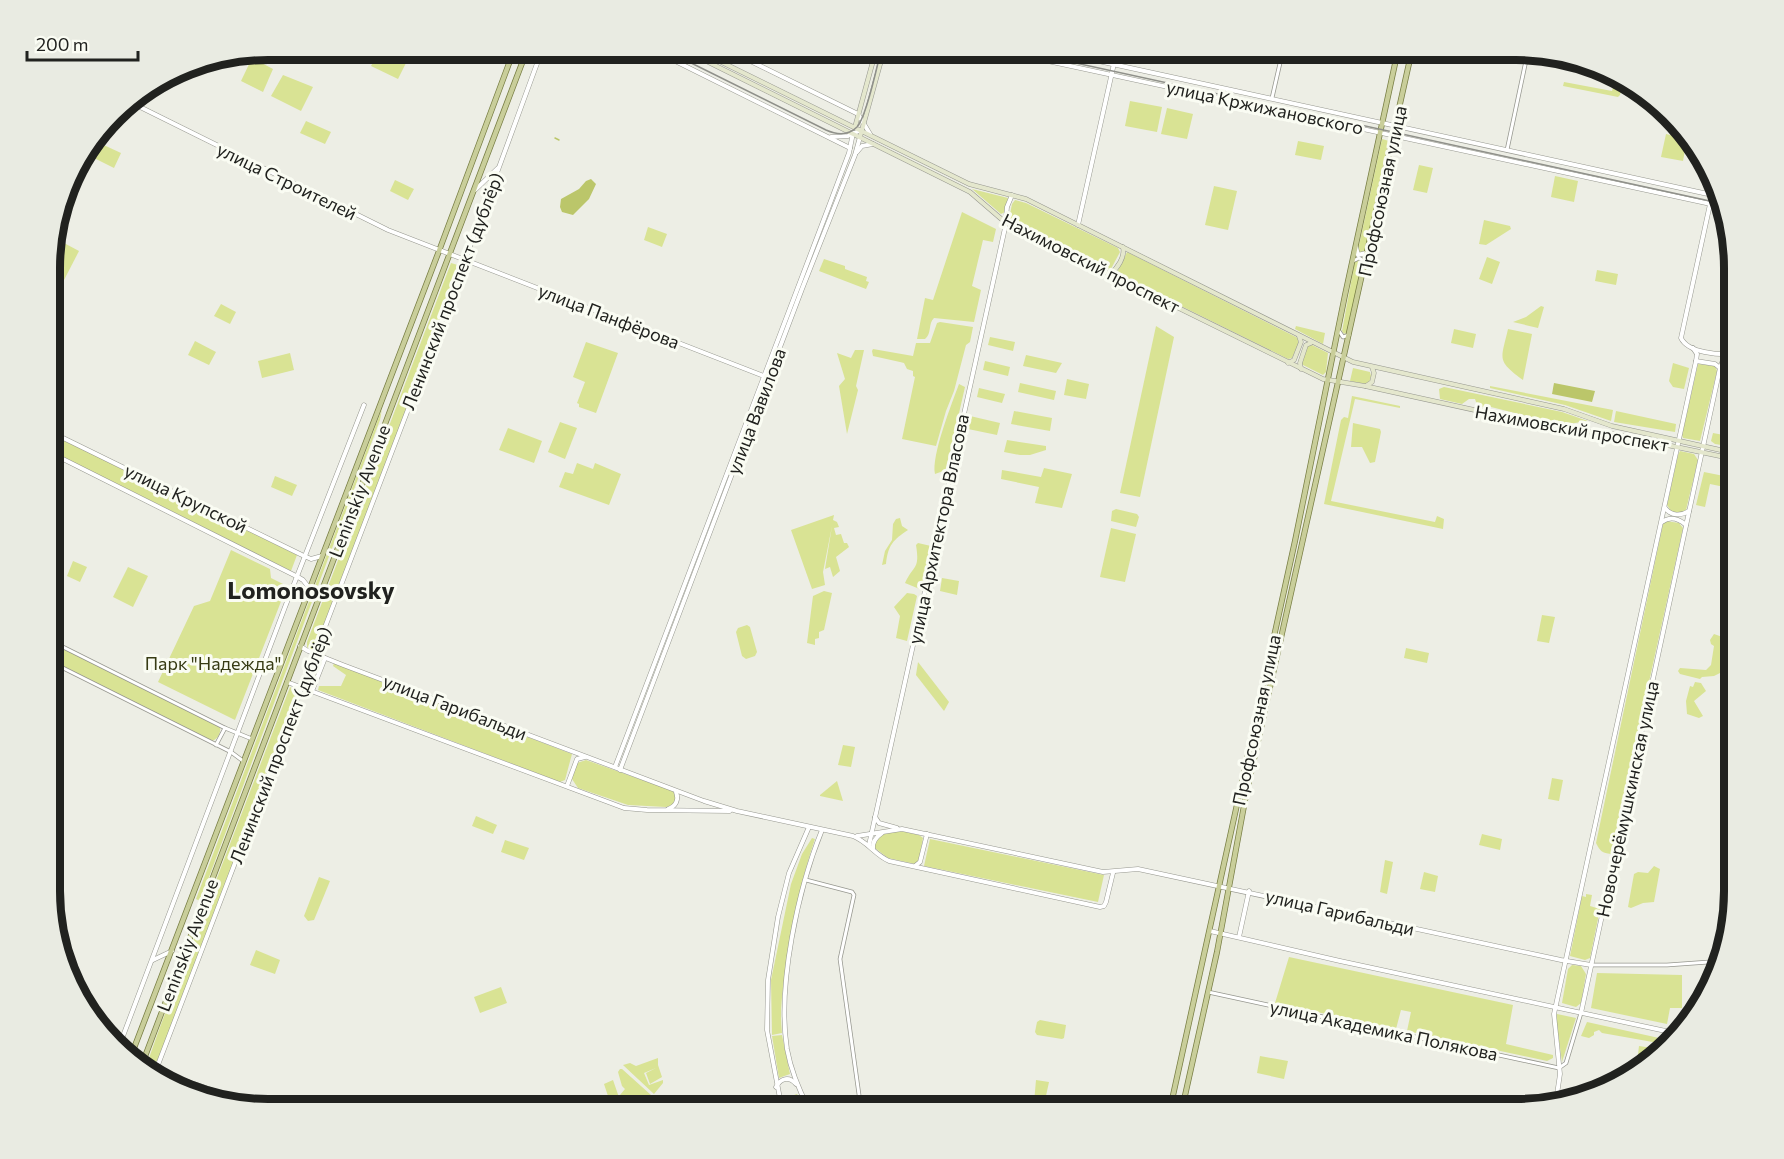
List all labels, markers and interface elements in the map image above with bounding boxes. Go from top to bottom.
scale bar [27,24,138,62]
text: 200 m [36,33,89,55]
street label: улица Кржижановского [1164,75,1366,139]
street label: Профсоюзная улица [1353,104,1411,278]
street label: улица Строителей [213,138,361,224]
street label: Ленинский проспект (дублёр) [397,169,507,413]
street label: Нахимовский проспект [998,209,1184,318]
street label: улица Панфёрова [535,279,683,353]
street label: улица Вавилова [722,345,790,477]
street label: Нахимовский проспект [1473,400,1671,456]
street label: улица Архитектора Власова [903,412,973,646]
street label: Leninskiy Avenue [324,422,394,560]
street label: улица Крупской [121,459,251,537]
district label: Lomonosovsky [227,575,395,604]
street label: Ленинский проспект (дублёр) [225,623,335,867]
street label: Профсоюзная улица [1227,633,1285,807]
park label: Парк "Надежда" [145,652,281,674]
street label: улица Гарибальди [380,669,530,745]
street label: Новочерёмушкинская улица [1591,679,1663,919]
street label: Leninskiy Avenue [152,876,222,1014]
street label: улица Гарибальди [1263,884,1417,940]
street label: улица Академика Полякова [1268,995,1500,1065]

